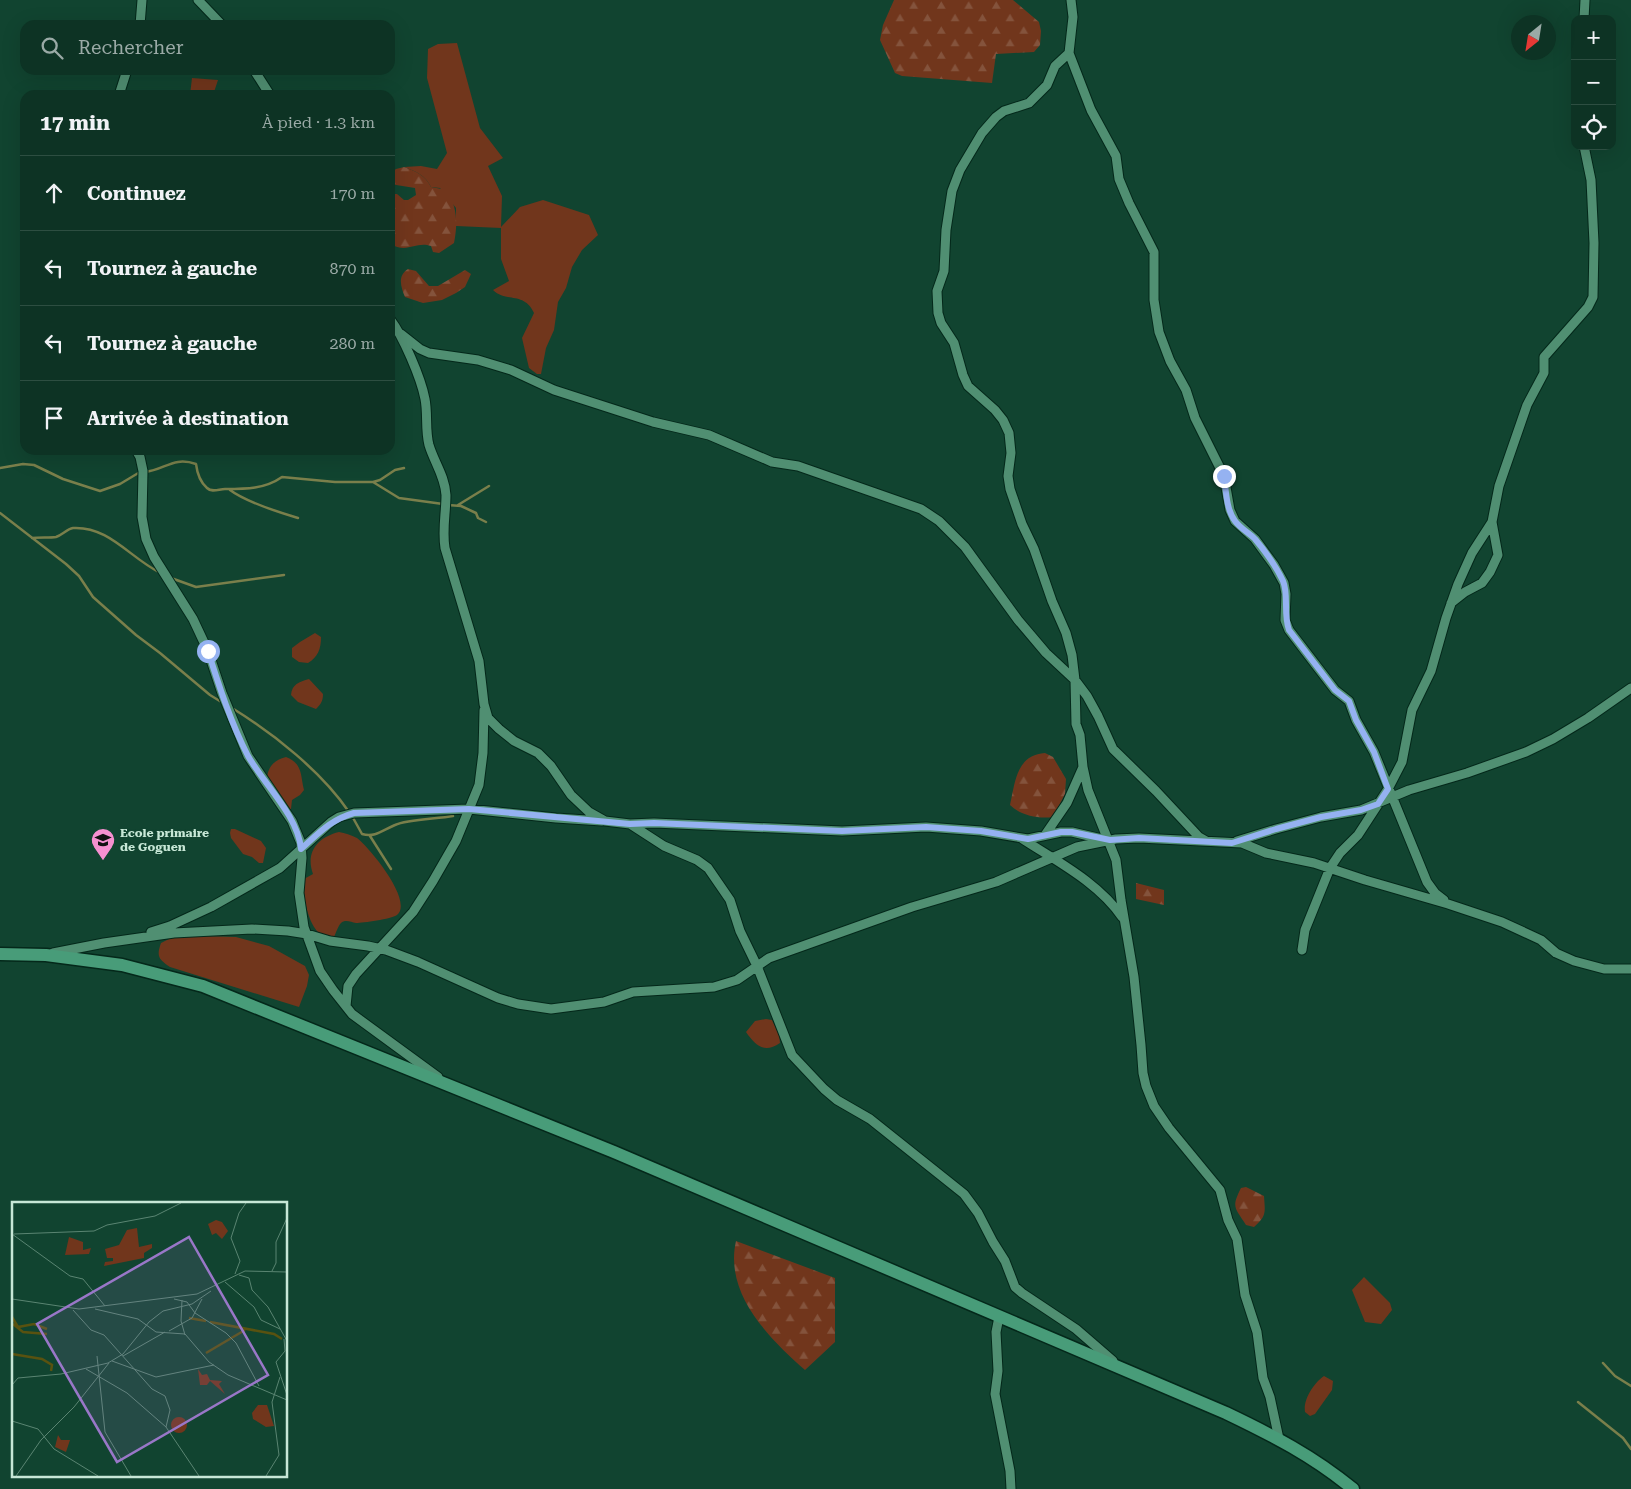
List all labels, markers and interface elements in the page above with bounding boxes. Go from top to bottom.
north arrow [1511,15,1556,60]
map controls [1571,15,1616,150]
button: + [1571,15,1616,60]
search box [20,20,395,75]
icon: search [38,34,66,62]
text: Rechercher [78,36,184,59]
button: − [1571,60,1616,105]
button: locate [1571,105,1616,150]
text: 17 min [40,111,110,135]
text: À pied · 1.3 km [262,113,375,132]
icon: ahead [40,179,68,207]
text: Continuez [87,182,186,205]
text: 170 m [329,184,375,203]
icon: left [40,254,68,282]
text: Tournez à gauche [87,257,257,280]
text: 870 m [329,259,375,278]
icon: left [40,329,68,357]
text: Tournez à gauche [87,332,257,355]
text: 280 m [329,334,375,353]
icon: arrive [40,404,68,432]
text: Arrivée à destination [87,407,289,430]
route end [1213,465,1236,488]
route start [197,640,220,663]
place label: Ecole primaire de Goguen [120,826,209,854]
school or university icon: Ecole primaire de Goguen [90,827,116,861]
inset map [12,1202,288,1476]

